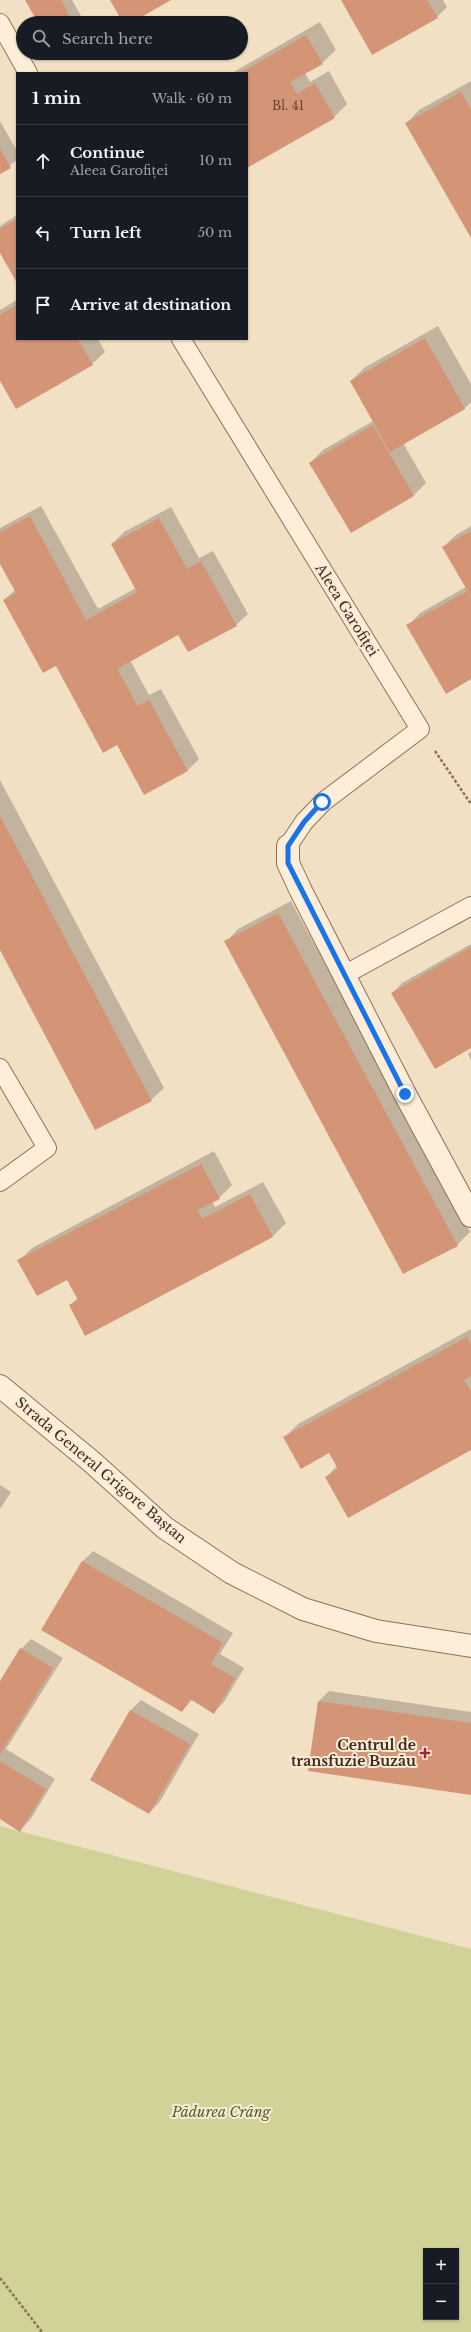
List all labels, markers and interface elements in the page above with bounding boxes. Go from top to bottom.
search box [16,16,248,60]
icon: search [30,27,52,49]
text: Search here [62,29,153,48]
text: 1 min [32,88,81,109]
text: Walk · 60 m [152,90,232,107]
house number: Bl. 41 [272,98,304,113]
text: Continue [70,143,145,162]
icon: ahead [32,150,54,172]
text: 10 m [199,152,232,169]
text: Aleea Garofiței [70,162,168,179]
icon: left [32,222,54,244]
text: Turn left [70,223,141,242]
text: 50 m [198,224,232,241]
icon: arrive [32,294,54,316]
text: Arrive at destination [70,295,231,314]
street label: Aleea Garofiței [311,560,383,660]
route start [313,793,331,811]
route end [396,1085,414,1103]
street label: Strada General Grigore Baștan [12,1393,190,1547]
place label: Centrul de transfuzie Buzău [291,1736,416,1770]
marker: Centrul de transfuzie Buzău [419,1747,431,1759]
park label: Pădurea Crâng [171,2103,272,2121]
map controls [423,2248,459,2320]
button: + [423,2248,459,2284]
button: − [423,2284,459,2320]

